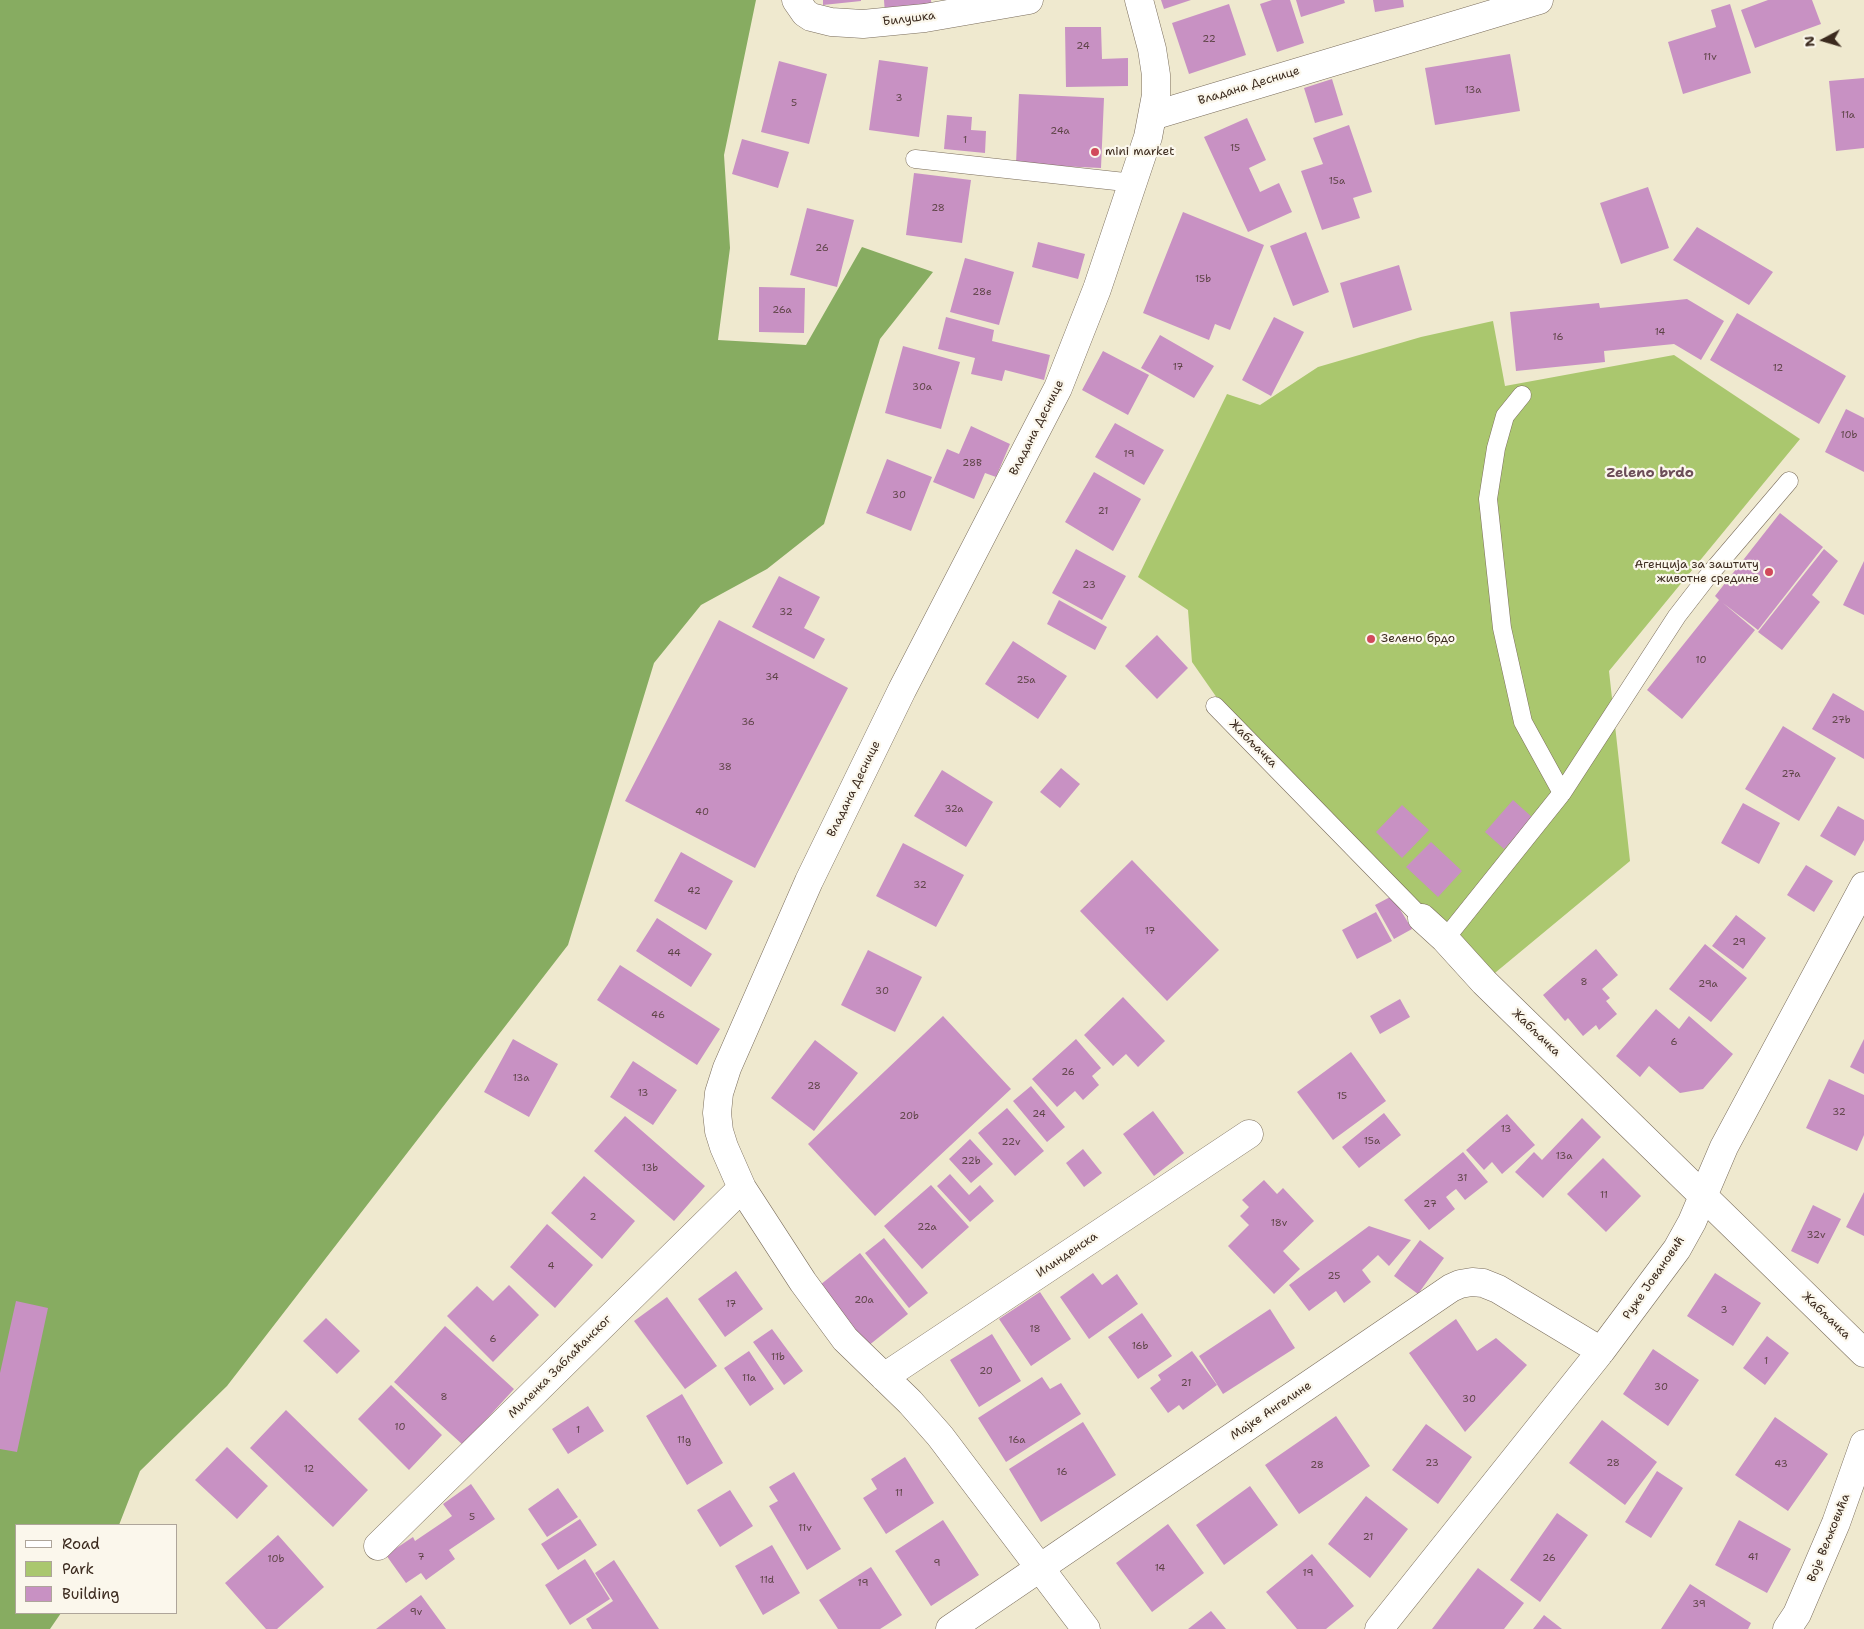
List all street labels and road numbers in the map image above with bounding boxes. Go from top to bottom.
street label: Билушка [882,9,936,29]
street label: Владана Деснице [1197,64,1301,108]
street label: Владана Деснице [1007,378,1067,478]
street label: Жабљачка [1226,717,1280,771]
street label: Владана Деснице [824,739,884,839]
street label: Жабљачка [1509,1006,1563,1060]
street label: Илинденска [1034,1229,1100,1281]
street label: Руже Јовановић [1620,1234,1688,1322]
street label: Жабљачка [1799,1289,1853,1343]
street label: Миленка Заблаћанског [505,1312,615,1422]
street label: Мајке Ангелине [1228,1379,1314,1443]
street label: Воје Вељковића [1805,1492,1853,1584]

